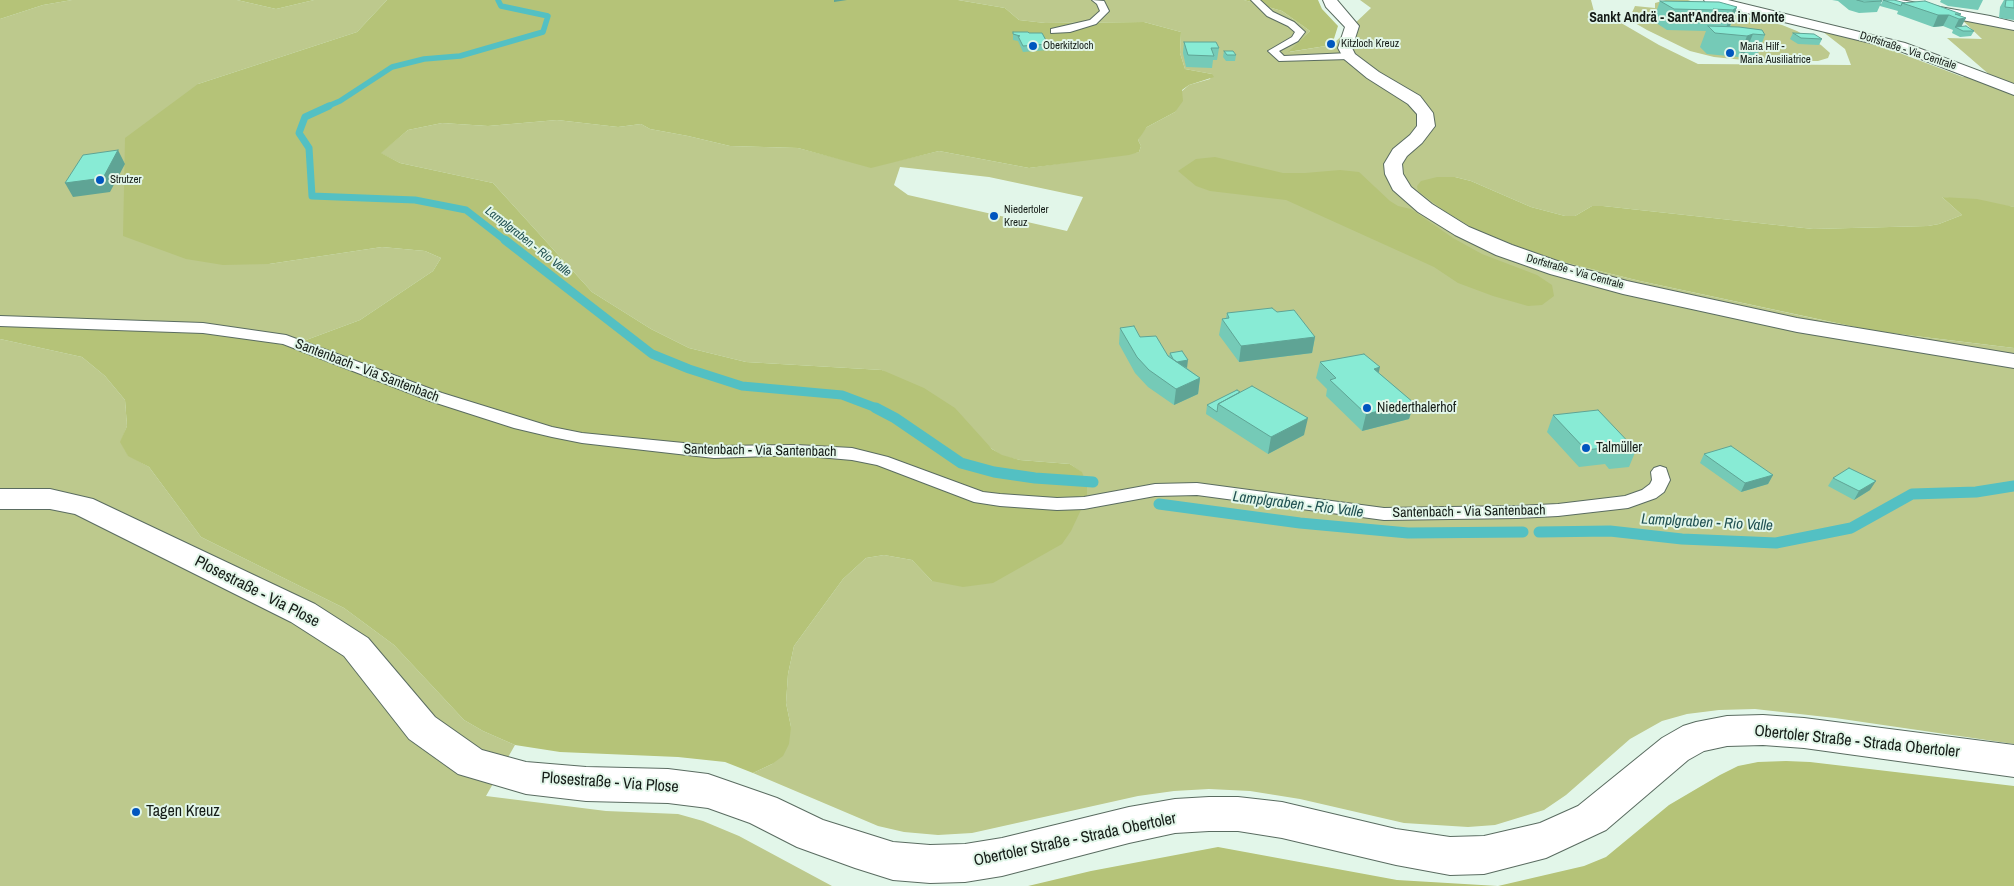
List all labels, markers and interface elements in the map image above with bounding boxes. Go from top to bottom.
district label: Sankt Andrä - Sant'Andrea in Monte [1589,10,1785,26]
street label: Dorfstraße - Via Centrale [1858,29,1958,73]
place label: Kitzloch Kreuz [1341,37,1399,51]
marker: Kitzloch Kreuz [1325,38,1337,50]
place label: Oberkitzloch [1043,39,1094,53]
marker: Oberkitzloch [1027,40,1039,52]
place label: Maria Hilf - Maria Ausiliatrice [1740,40,1811,66]
marker: Maria Hilf - Maria Ausiliatrice [1724,47,1736,59]
place label: Strutzer [110,173,142,187]
marker: Strutzer [94,174,106,186]
place label: Niedertoler Kreuz [1004,203,1049,229]
water label: Lamplgraben - Rio Valle [482,204,574,280]
marker: Niedertoler Kreuz [988,210,1000,222]
street label: Dorfstraße - Via Centrale [1525,252,1625,292]
street label: Santenbach - Via Santenbach [293,336,441,406]
place label: Niederthalerhof [1377,400,1456,416]
marker: Niederthalerhof [1361,402,1373,414]
place label: Talmüller [1596,440,1642,456]
street label: Santenbach - Via Santenbach [683,441,837,461]
marker: Talmüller [1580,442,1592,454]
water label: Lamplgraben - Rio Valle [1232,488,1364,522]
street label: Santenbach - Via Santenbach [1392,502,1546,522]
water label: Lamplgraben - Rio Valle [1641,511,1773,535]
street label: Plosestraße - Via Plose [191,552,323,632]
street label: Obertoler Straße - Strada Obertoler [1753,722,1961,762]
street label: Plosestraße - Via Plose [541,769,679,797]
place label: Tagen Kreuz [146,802,220,822]
marker: Tagen Kreuz [130,806,142,818]
street label: Obertoler Straße - Strada Obertoler [972,809,1178,871]

